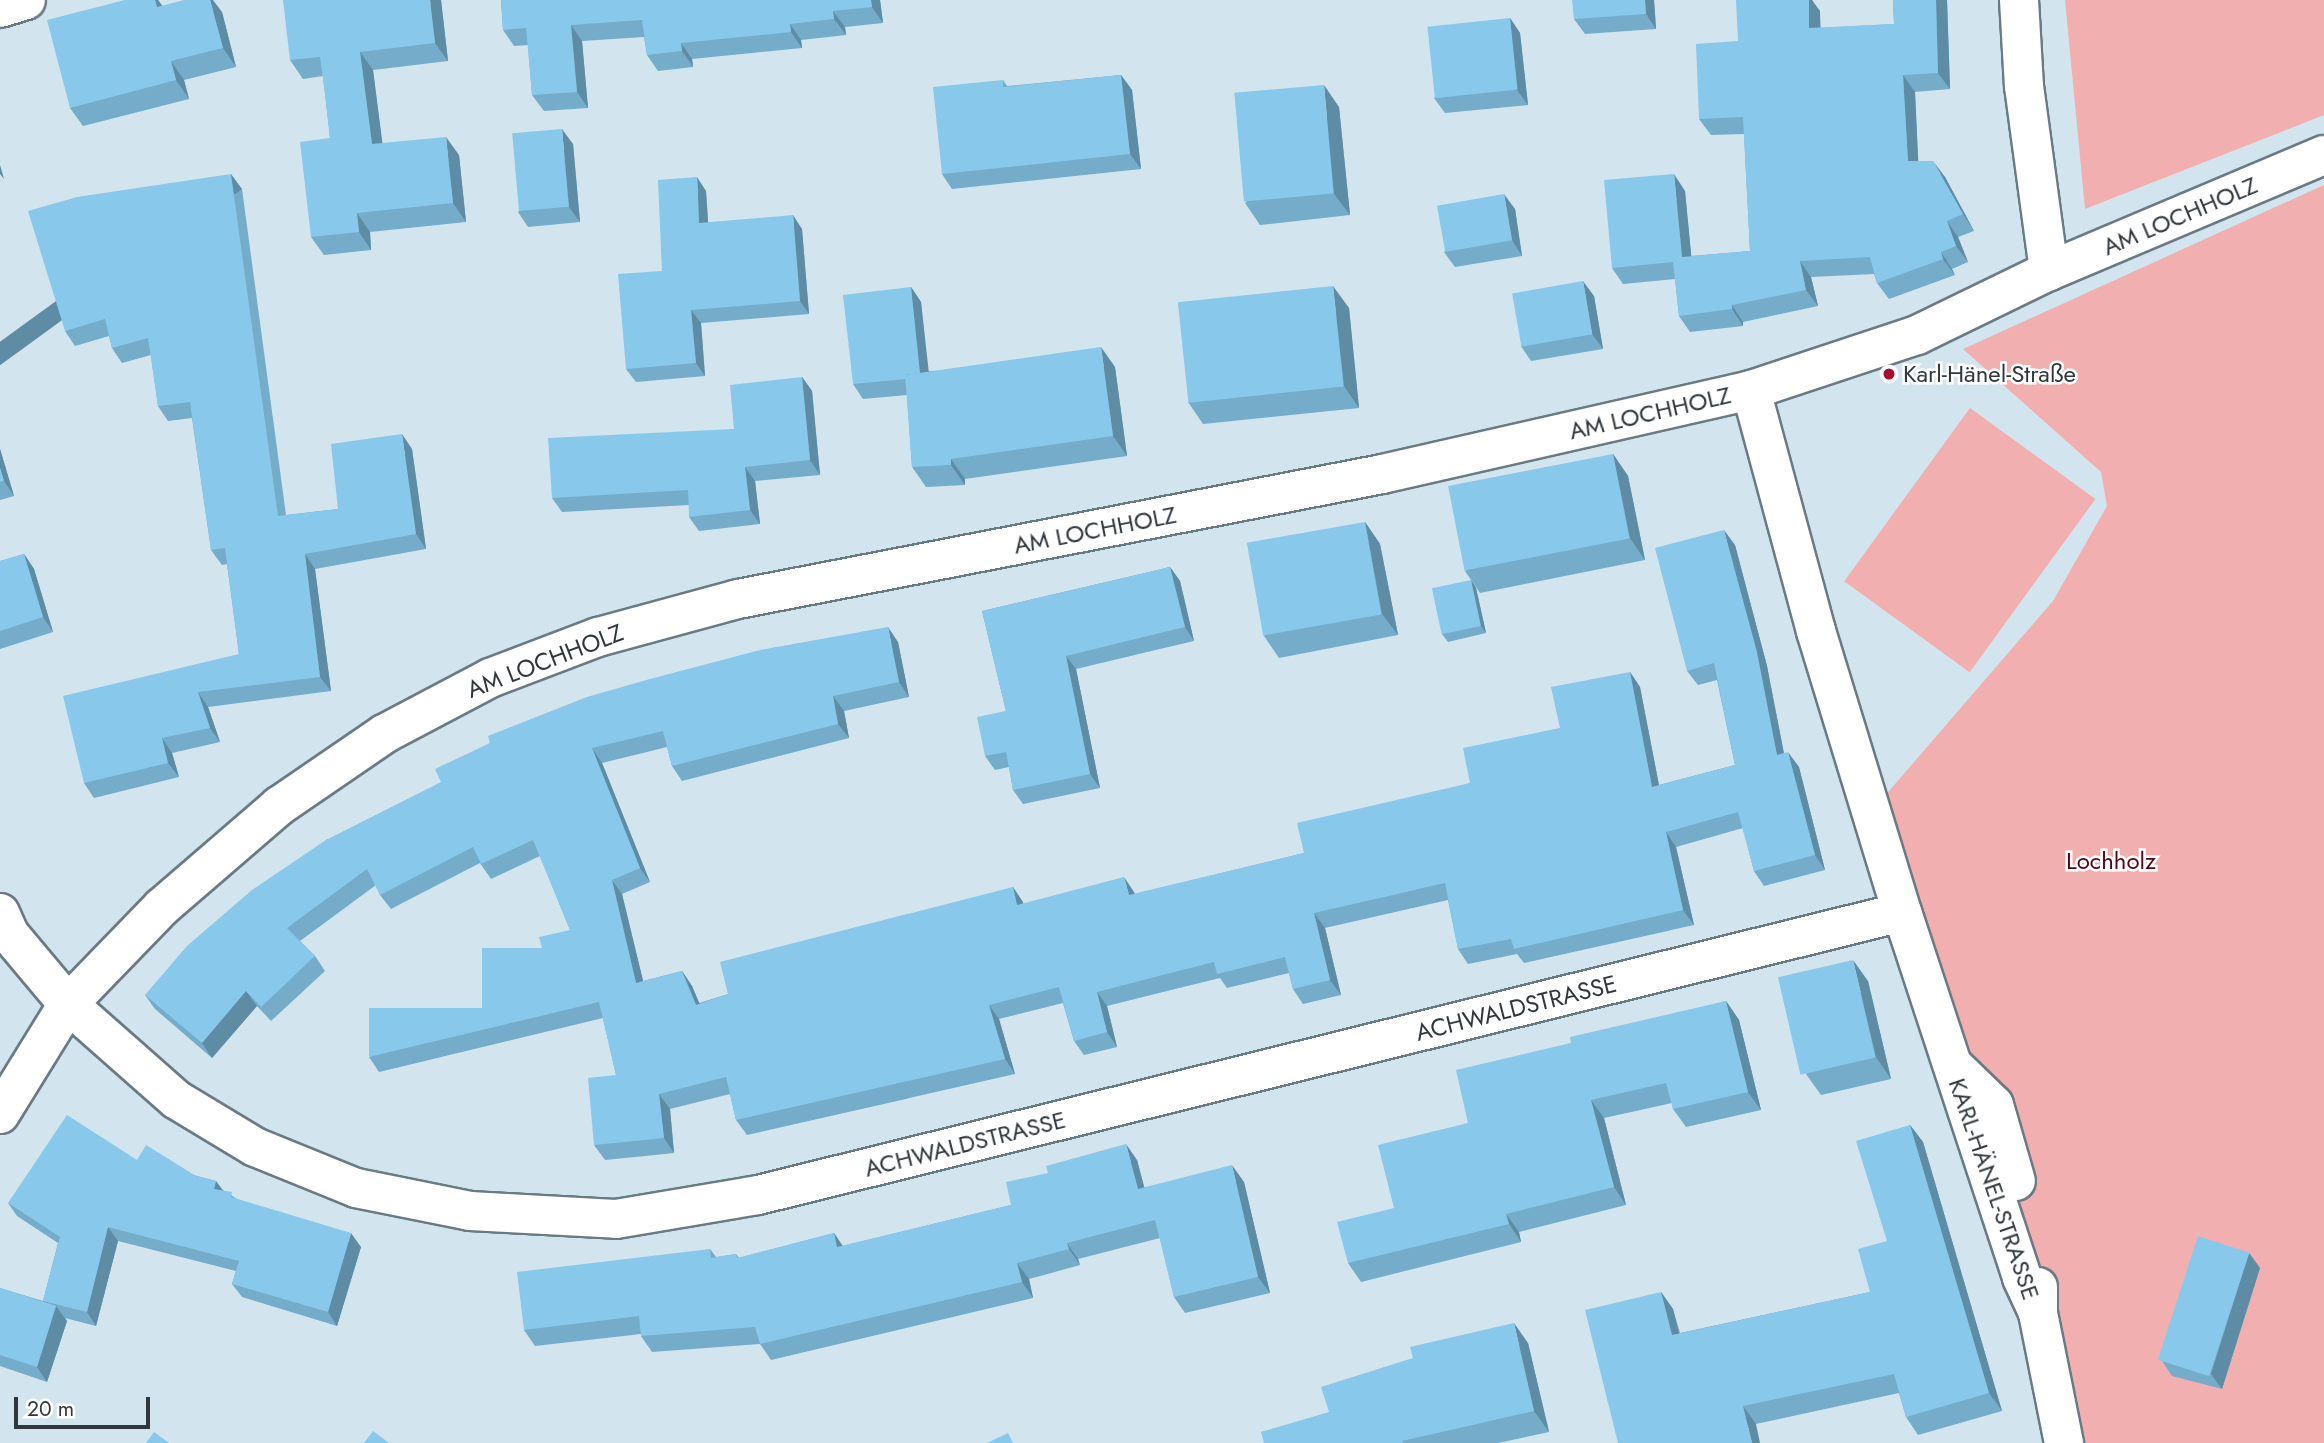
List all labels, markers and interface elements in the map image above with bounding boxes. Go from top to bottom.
street label: AM LOCHHOLZ [2098,170,2262,262]
place label: Karl-Hänel-Straße [1903,360,2076,388]
marker: Karl-Hänel-Straße [1881,366,1897,382]
street label: AM LOCHHOLZ [1566,380,1734,446]
street label: AM LOCHHOLZ [1011,500,1179,560]
street label: AM LOCHHOLZ [463,618,627,704]
park label: Lochholz [2066,847,2156,875]
street label: ACHWALDSTRASSE [1413,969,1619,1047]
street label: KARL-HÄNEL-STRASSE [1943,1074,2045,1304]
street label: ACHWALDSTRASSE [862,1105,1068,1183]
scale bar [18,1384,154,1428]
text: 20 m [27,1394,74,1424]

